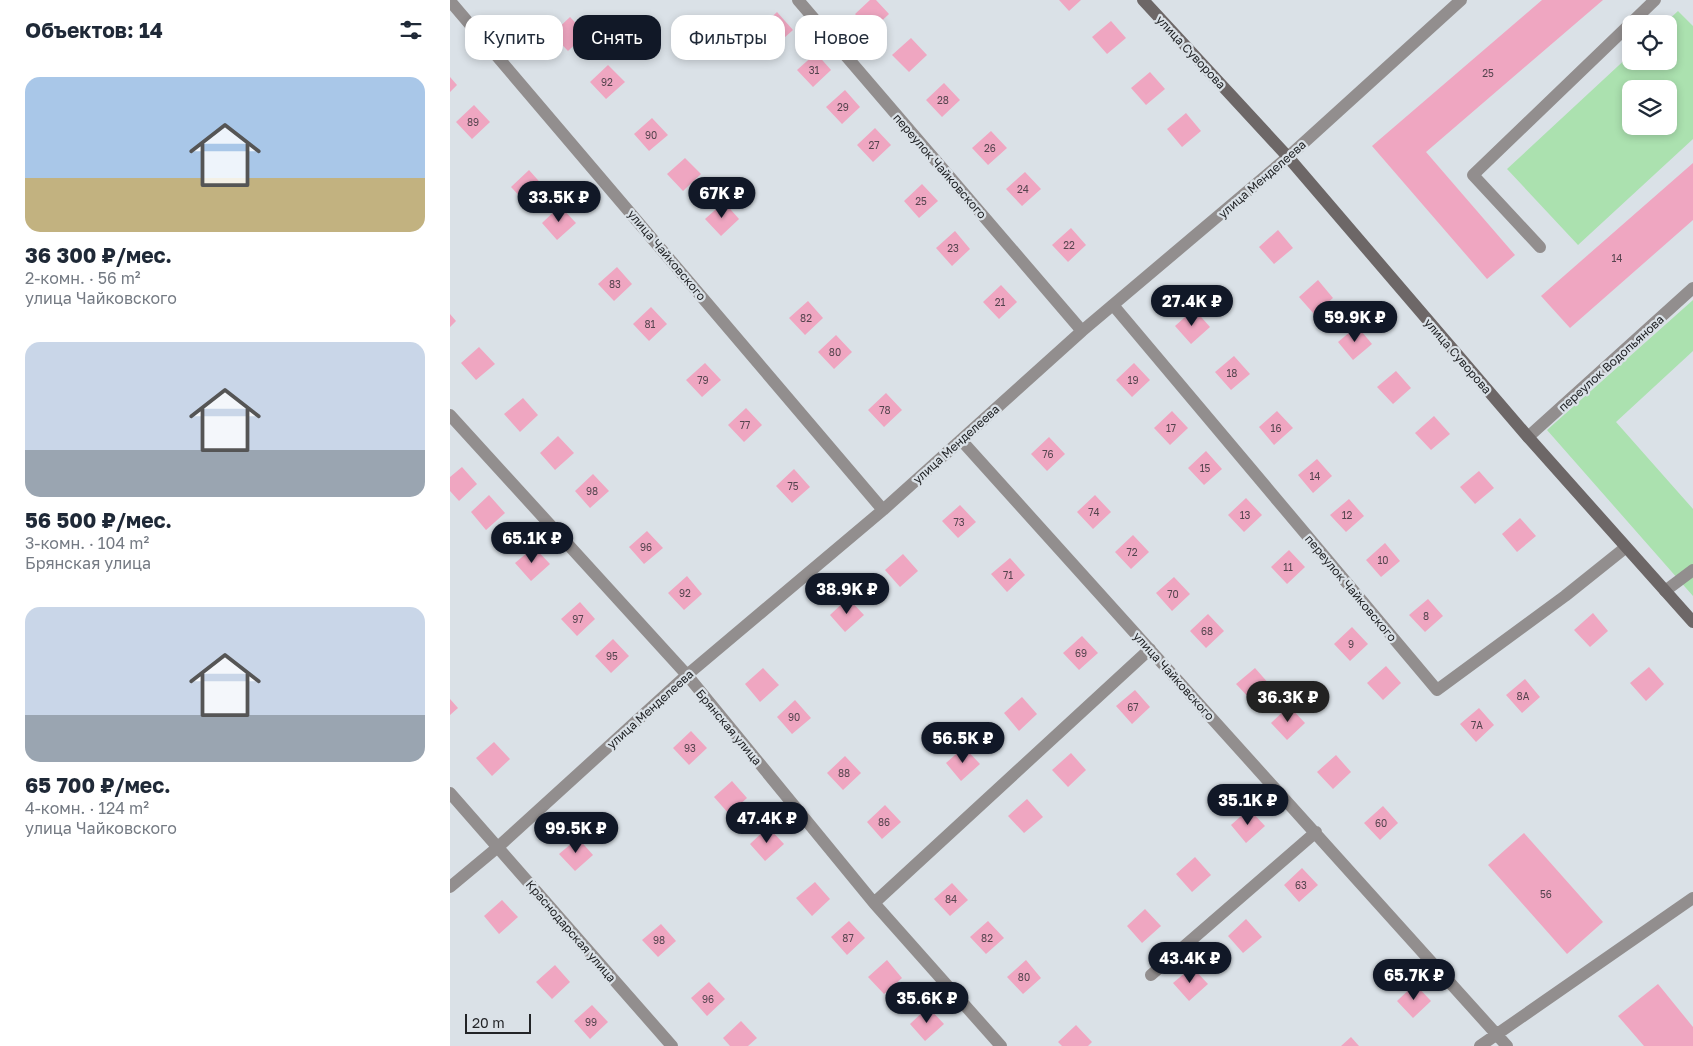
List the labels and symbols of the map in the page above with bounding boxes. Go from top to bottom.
street label: улица Суворова [1153,12,1229,92]
house number: 31 [809,64,819,76]
house number: 25 [1482,67,1494,79]
house number: 92 [601,76,613,88]
house number: 28 [937,94,949,106]
house number: 29 [837,101,849,113]
street label: переулок Чайковского [890,110,990,222]
house number: 89 [467,116,479,128]
house number: 90 [645,129,657,141]
street label: улица Менделеева [1215,137,1309,221]
house number: 27 [868,139,880,151]
house number: 26 [984,142,996,154]
pin: 67K ₽ [687,176,757,219]
pin: 33.5K ₽ [513,180,605,223]
house number: 24 [1017,183,1029,195]
house number: 25 [915,195,927,207]
street label: улица Чайковского [625,207,709,303]
house number: 22 [1063,239,1075,251]
house number: 23 [947,242,959,254]
house number: 14 [1612,252,1622,264]
house number: 83 [609,278,621,290]
pin: 27.4K ₽ [1146,284,1238,327]
house number: 21 [995,296,1005,308]
pin: 59.9K ₽ [1309,300,1401,343]
house number: 82 [800,312,812,324]
street label: переулок Водопьянова [1555,312,1667,414]
street label: улица Суворова [1421,315,1495,397]
house number: 81 [645,318,656,330]
house number: 80 [829,346,841,358]
house number: 18 [1227,367,1237,379]
house number: 79 [697,374,709,386]
house number: 19 [1128,374,1138,386]
street label: улица Менделеева [910,401,1002,487]
house number: 78 [879,404,891,416]
house number: 77 [740,419,750,431]
house number: 17 [1166,422,1176,434]
house number: 16 [1271,422,1281,434]
house number: 76 [1042,448,1054,460]
house number: 15 [1200,462,1211,474]
house number: 14 [1310,470,1320,482]
house number: 75 [787,480,799,492]
house number: 98 [586,485,598,497]
house number: 74 [1088,506,1100,518]
house number: 13 [1240,509,1250,521]
house number: 12 [1342,509,1353,521]
house number: 73 [953,516,965,528]
pin: 65.1K ₽ [486,522,578,564]
street label: переулок Чайковского [1302,532,1400,644]
house number: 96 [640,541,652,553]
house number: 72 [1126,546,1138,558]
house number: 10 [1377,554,1389,566]
house number: 11 [1283,561,1293,573]
house number: 71 [1003,569,1013,581]
pin: 38.9K ₽ [801,572,893,615]
house number: 92 [679,587,691,599]
house number: 70 [1167,588,1179,600]
house number: 8 [1423,610,1429,622]
house number: 97 [572,613,584,625]
house number: 68 [1201,625,1213,637]
street label: улица Чайковского [1130,629,1218,723]
house number: 9 [1348,638,1354,650]
house number: 69 [1075,647,1087,659]
house number: 95 [606,650,618,662]
street label: улица Менделеева [604,666,696,752]
pin: 36.3K ₽ [1242,680,1334,723]
street label: Брянская улица [693,686,765,768]
house number: 8А [1517,690,1530,702]
house number: 67 [1127,701,1139,713]
house number: 90 [788,711,800,723]
house number: 7А [1471,719,1483,731]
pin: 56.5K ₽ [917,722,1009,764]
house number: 93 [684,742,696,754]
house number: 88 [838,767,850,779]
pin: 35.1K ₽ [1202,784,1294,826]
pin: 47.4K ₽ [721,802,813,844]
pin: 99.5K ₽ [530,812,622,854]
house number: 86 [878,816,890,828]
house number: 60 [1375,817,1387,829]
street label: Краснодарская улица [523,877,619,985]
house number: 63 [1295,879,1307,891]
house number: 56 [1540,888,1552,900]
house number: 84 [945,893,957,905]
house number: 87 [842,932,854,944]
house number: 82 [981,932,993,944]
house number: 98 [653,934,665,946]
pin: 43.4K ₽ [1144,942,1236,984]
pin: 65.7K ₽ [1368,958,1460,1001]
house number: 80 [1018,971,1030,983]
pin: 35.6K ₽ [881,982,973,1024]
house number: 96 [702,993,714,1005]
scale bar [465,1011,531,1034]
house number: 99 [585,1016,597,1028]

